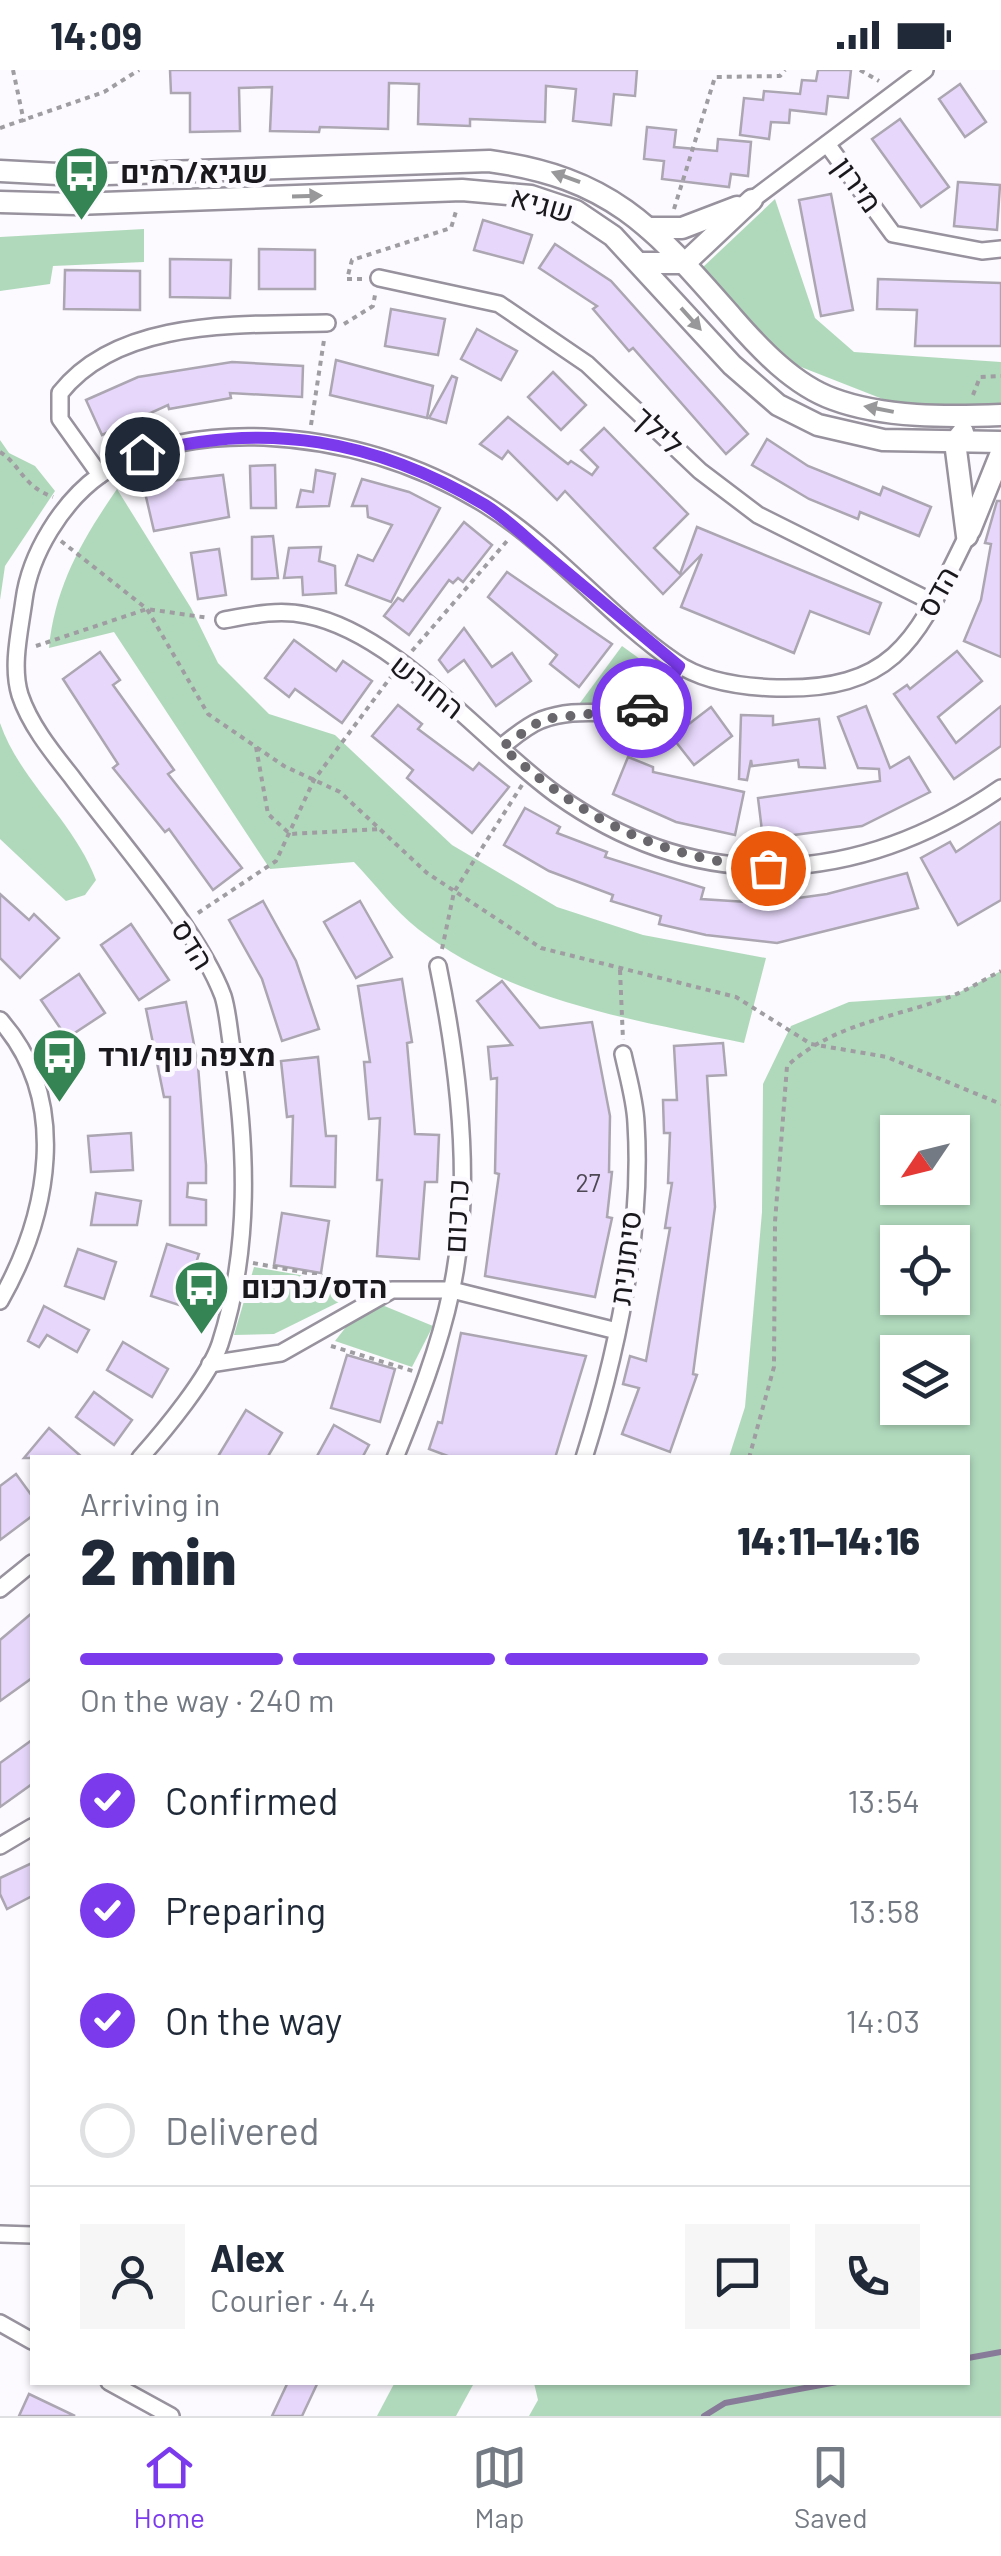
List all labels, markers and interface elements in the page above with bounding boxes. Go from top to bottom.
text: 14:09 [50,12,142,58]
bus stop icon: שגיא/רמים [51,143,111,222]
street label: מירון [826,149,891,219]
place label: שגיא/רמים [120,153,268,189]
one-way arrow [551,169,581,184]
street label: שגיא [507,177,578,229]
one-way arrow [292,188,324,204]
one-way arrow [679,306,701,331]
street label: לילך [627,398,692,461]
one-way arrow [863,401,894,416]
pin [100,412,185,497]
icon: home [115,427,170,482]
street label: הדס [908,559,965,623]
street label: החורש [384,646,472,725]
courier [592,658,692,758]
icon: car [615,681,670,736]
pin [726,826,811,911]
icon: bag [741,841,796,896]
street label: הדס [165,912,223,976]
bus stop icon: מצפה נוף/ורד [29,1026,89,1105]
place label: מצפה נוף/ורד [98,1036,276,1072]
north arrow [880,1115,970,1205]
map controls [880,1115,970,1425]
house number: 27 [575,1167,601,1197]
street label: כרכום [435,1178,475,1254]
street label: סיתונית [600,1209,648,1307]
button: locate [880,1225,970,1315]
bus stop icon: הדס/כרכום [172,1258,232,1337]
place label: הדס/כרכום [241,1268,387,1304]
button: layers [880,1335,970,1425]
text: Arriving in [80,1484,220,1522]
text: 14:11–14:16 [737,1517,920,1563]
text: 2 min [80,1520,237,1598]
text: On the way · 240 m [80,1680,335,1718]
icon: check [80,1773,135,1828]
text: Confirmed [165,1777,338,1823]
text: 13:54 [847,1781,920,1819]
icon: check [80,1883,135,1938]
text: Preparing [165,1887,326,1933]
text: 13:58 [848,1891,920,1929]
icon: check [80,1993,135,2048]
text: On the way [165,1997,342,2043]
text: 14:03 [846,2001,920,2039]
text: Delivered [165,2107,319,2153]
button: person [80,2224,185,2329]
button: chat [685,2224,790,2329]
button: phone [815,2224,920,2329]
text: Alex [210,2234,285,2280]
text: Courier · 4.4 [210,2280,376,2318]
tab: Home [134,2440,205,2534]
tab: Map [472,2440,527,2534]
tab: Saved [794,2440,867,2534]

